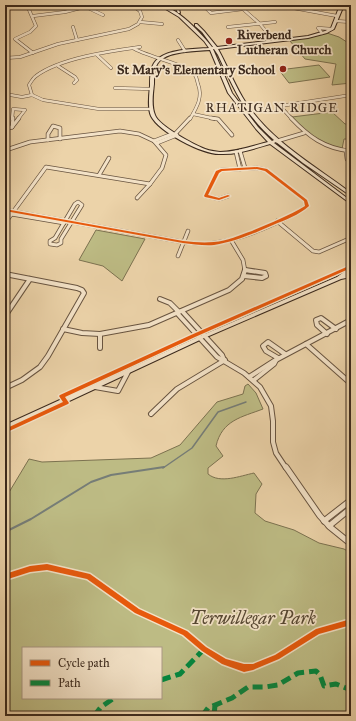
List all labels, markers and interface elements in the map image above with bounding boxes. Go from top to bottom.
place label: Riverbend Lutheran Church [237,27,332,58]
marker: Riverbend Lutheran Church [224,36,234,46]
place label: St Mary's Elementary School [117,62,275,78]
marker: St Mary's Elementary School [278,64,288,74]
district label: RHATIGAN RIDGE [206,100,338,116]
park label: Terwillegar Park [190,607,316,629]
legend [22,647,162,699]
text: Cycle path [58,656,110,670]
text: Path [58,676,81,690]

